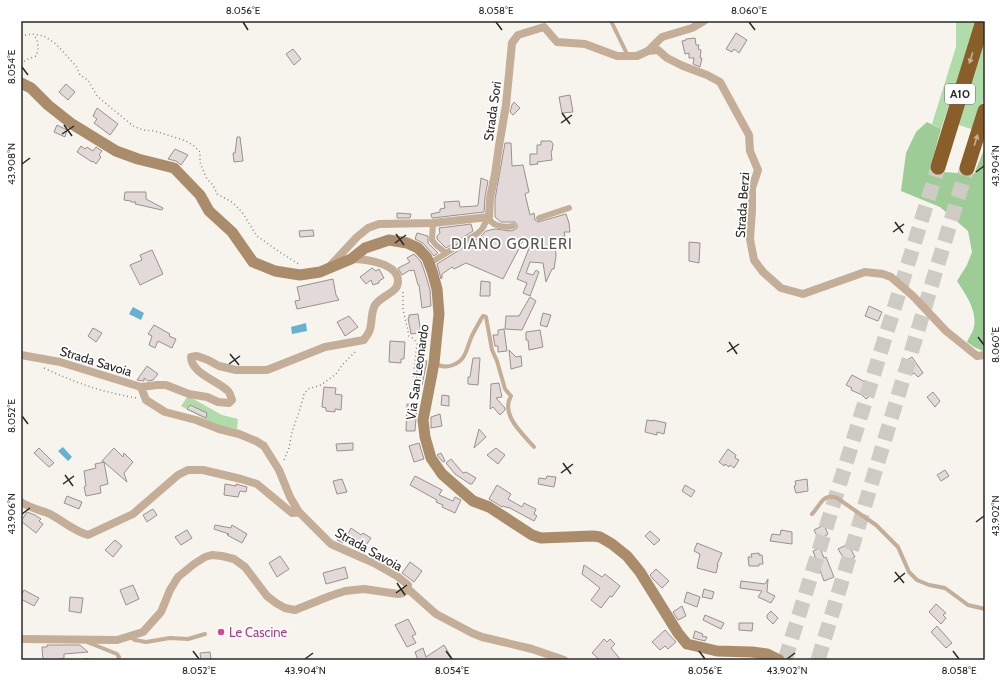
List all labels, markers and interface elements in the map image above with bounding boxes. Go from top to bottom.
text: 8.056°E [226,4,261,17]
text: 8.058°E [479,4,514,17]
text: 8.060°E [731,4,767,17]
text: 8.054°E [5,49,18,84]
one-way arrow [968,53,974,65]
street label: Strada Sori [480,80,504,142]
road number: A10 [945,84,975,104]
one-way arrow [973,133,979,145]
text: 43.908°N [5,143,18,185]
text: 43.904°N [989,145,1002,187]
street label: Strada Berzi [732,172,752,238]
district label: DIANO GORLERI [451,235,573,253]
street label: Via San Leonardo [402,323,432,421]
text: 8.060°E [989,327,1002,363]
street label: Strada Savoia [58,342,135,380]
text: 8.052°E [5,399,18,433]
text: 43.906°N [5,493,18,535]
text: 43.902°N [989,495,1002,537]
street label: Strada Savoia [333,524,406,574]
place label: Le Cascine [229,624,288,640]
marker: Le Cascine [216,627,226,637]
text: 8.052°E [182,664,216,677]
text: 43.904°N [284,664,326,677]
text: 8.054°E [435,664,470,677]
text: 8.056°E [688,664,723,677]
text: 43.902°N [766,664,808,677]
text: 8.058°E [942,664,977,677]

